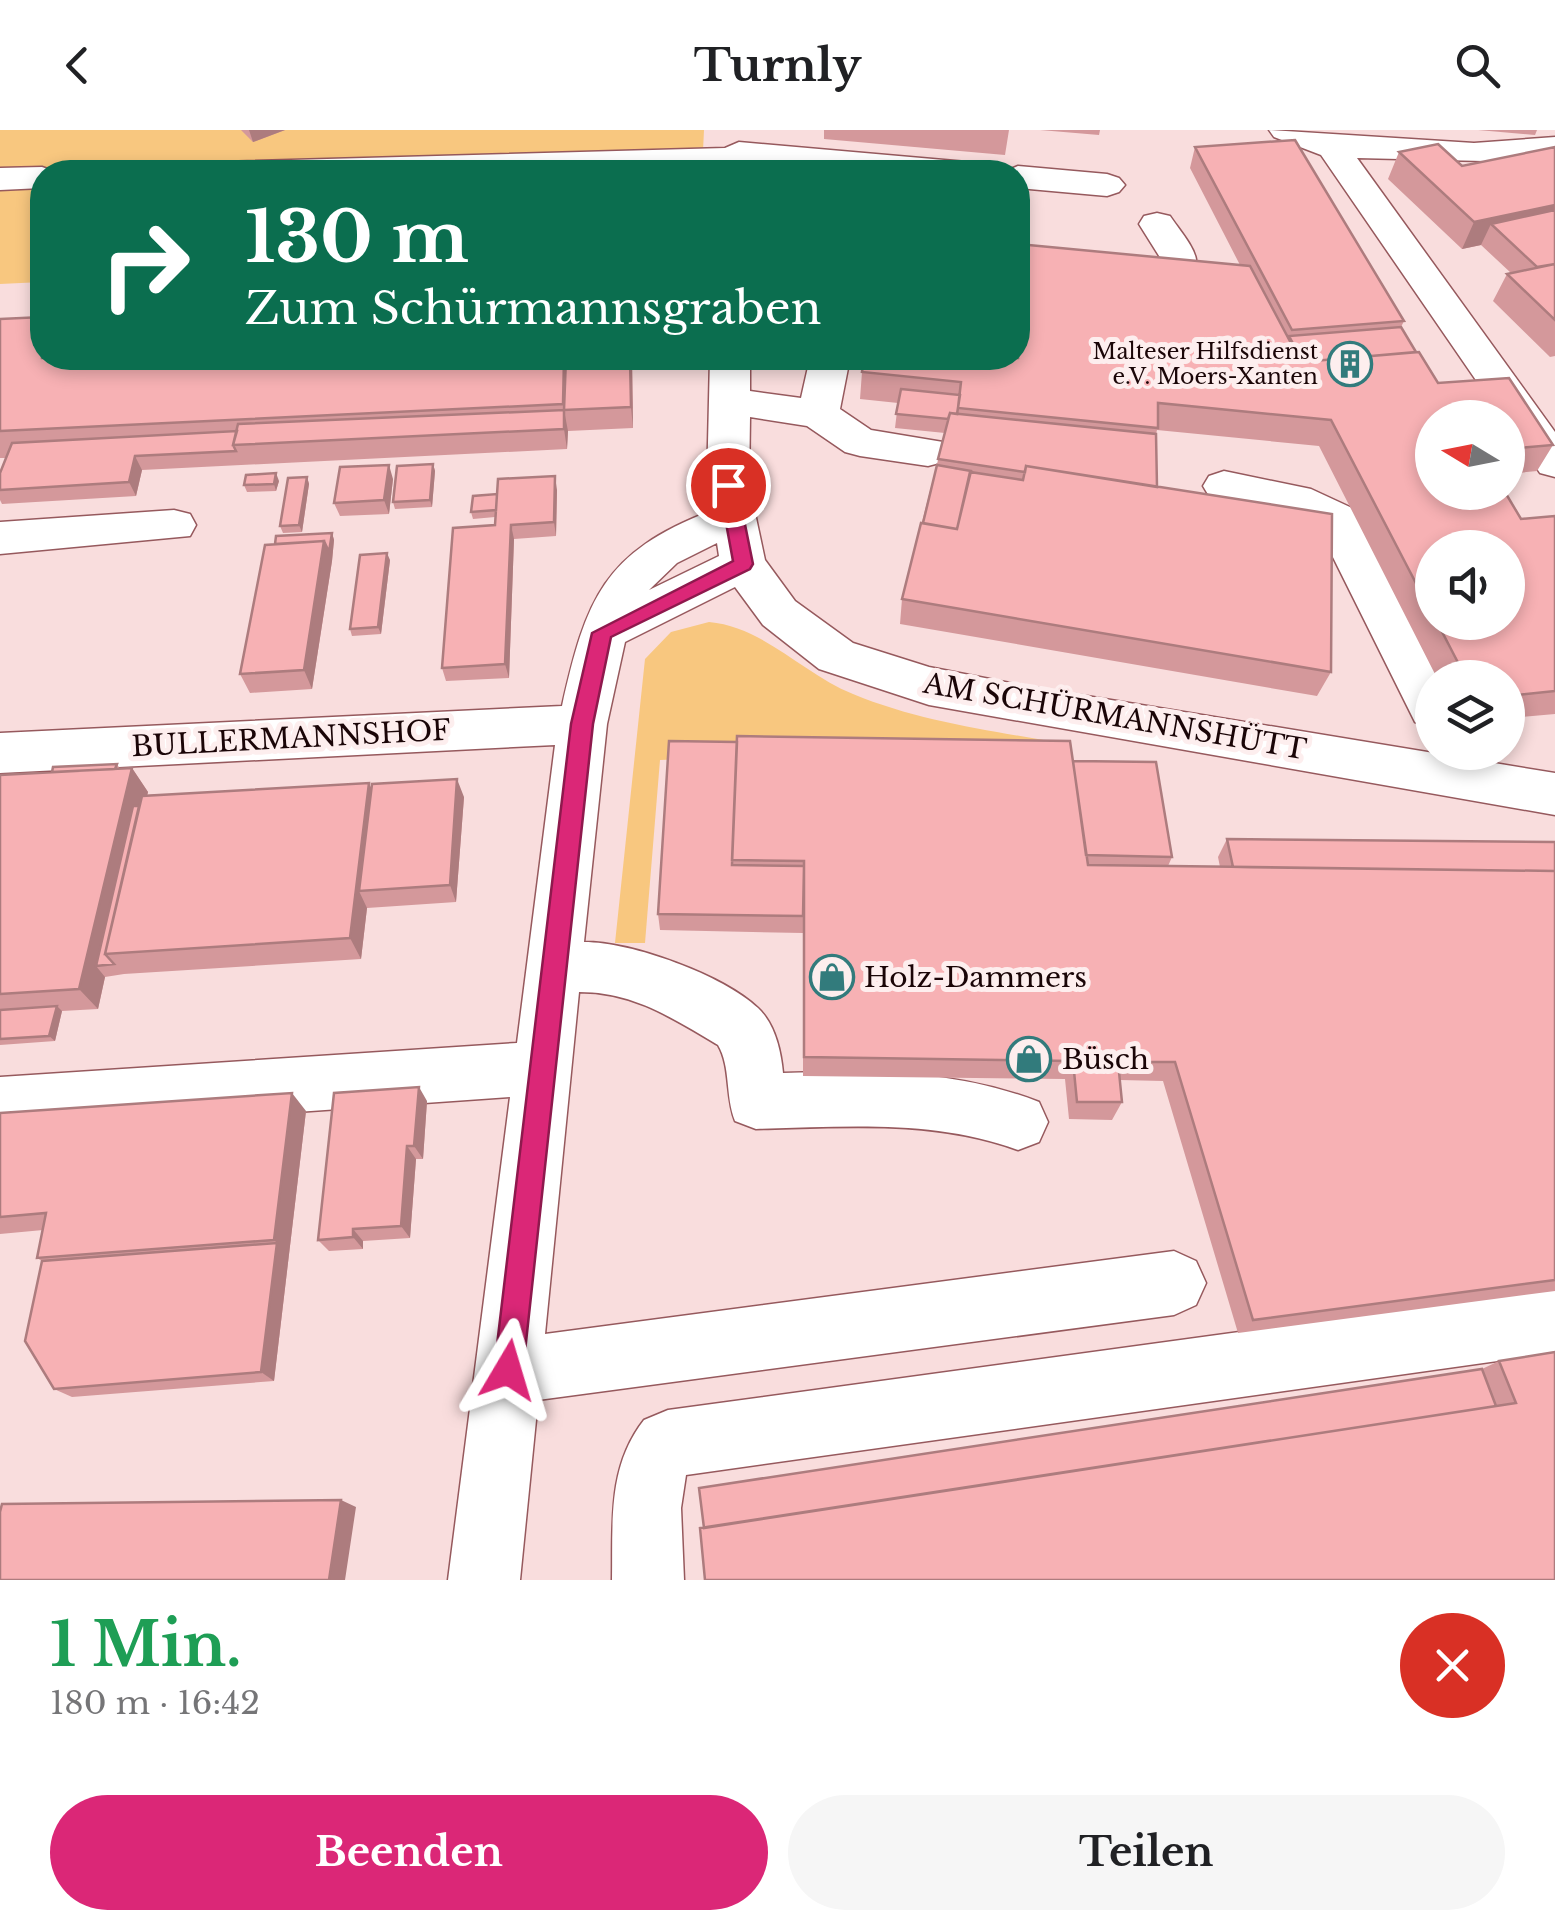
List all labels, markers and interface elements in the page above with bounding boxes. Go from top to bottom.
text: Turnly [694,37,861,93]
icon: back [50,38,105,93]
icon: search [1450,38,1505,93]
text: 130 m [245,194,469,281]
icon: right [80,200,210,330]
text: Zum Schürmannsgraben [245,280,822,336]
place label: Malteser Hilfsdienst e.V. Moers-Xanten [1092,338,1319,390]
building icon: Malteser Hilfsdienst e.V. Moers-Xanten [1327,341,1373,387]
north arrow [1415,400,1525,510]
map controls [1415,400,1525,770]
pin [686,443,771,528]
icon: arrive [701,458,756,513]
button: sound [1415,530,1525,640]
button: layers [1415,660,1525,770]
street label: AM SCHÜRMANNSHÜTT [920,665,1310,768]
street label: BULLERMANNSHOF [131,713,452,764]
shop icon: Holz-Dammers [809,954,855,1000]
place label: Holz-Dammers [864,960,1087,995]
shop icon: Büsch [1006,1036,1052,1082]
place label: Büsch [1062,1042,1149,1077]
position arrow [456,1318,560,1422]
text: 1 Min. [50,1608,242,1682]
button: close [1400,1613,1505,1718]
text: 180 m · 16:42 [50,1683,260,1723]
button: Beenden [50,1795,768,1910]
button: Teilen [788,1795,1505,1910]

